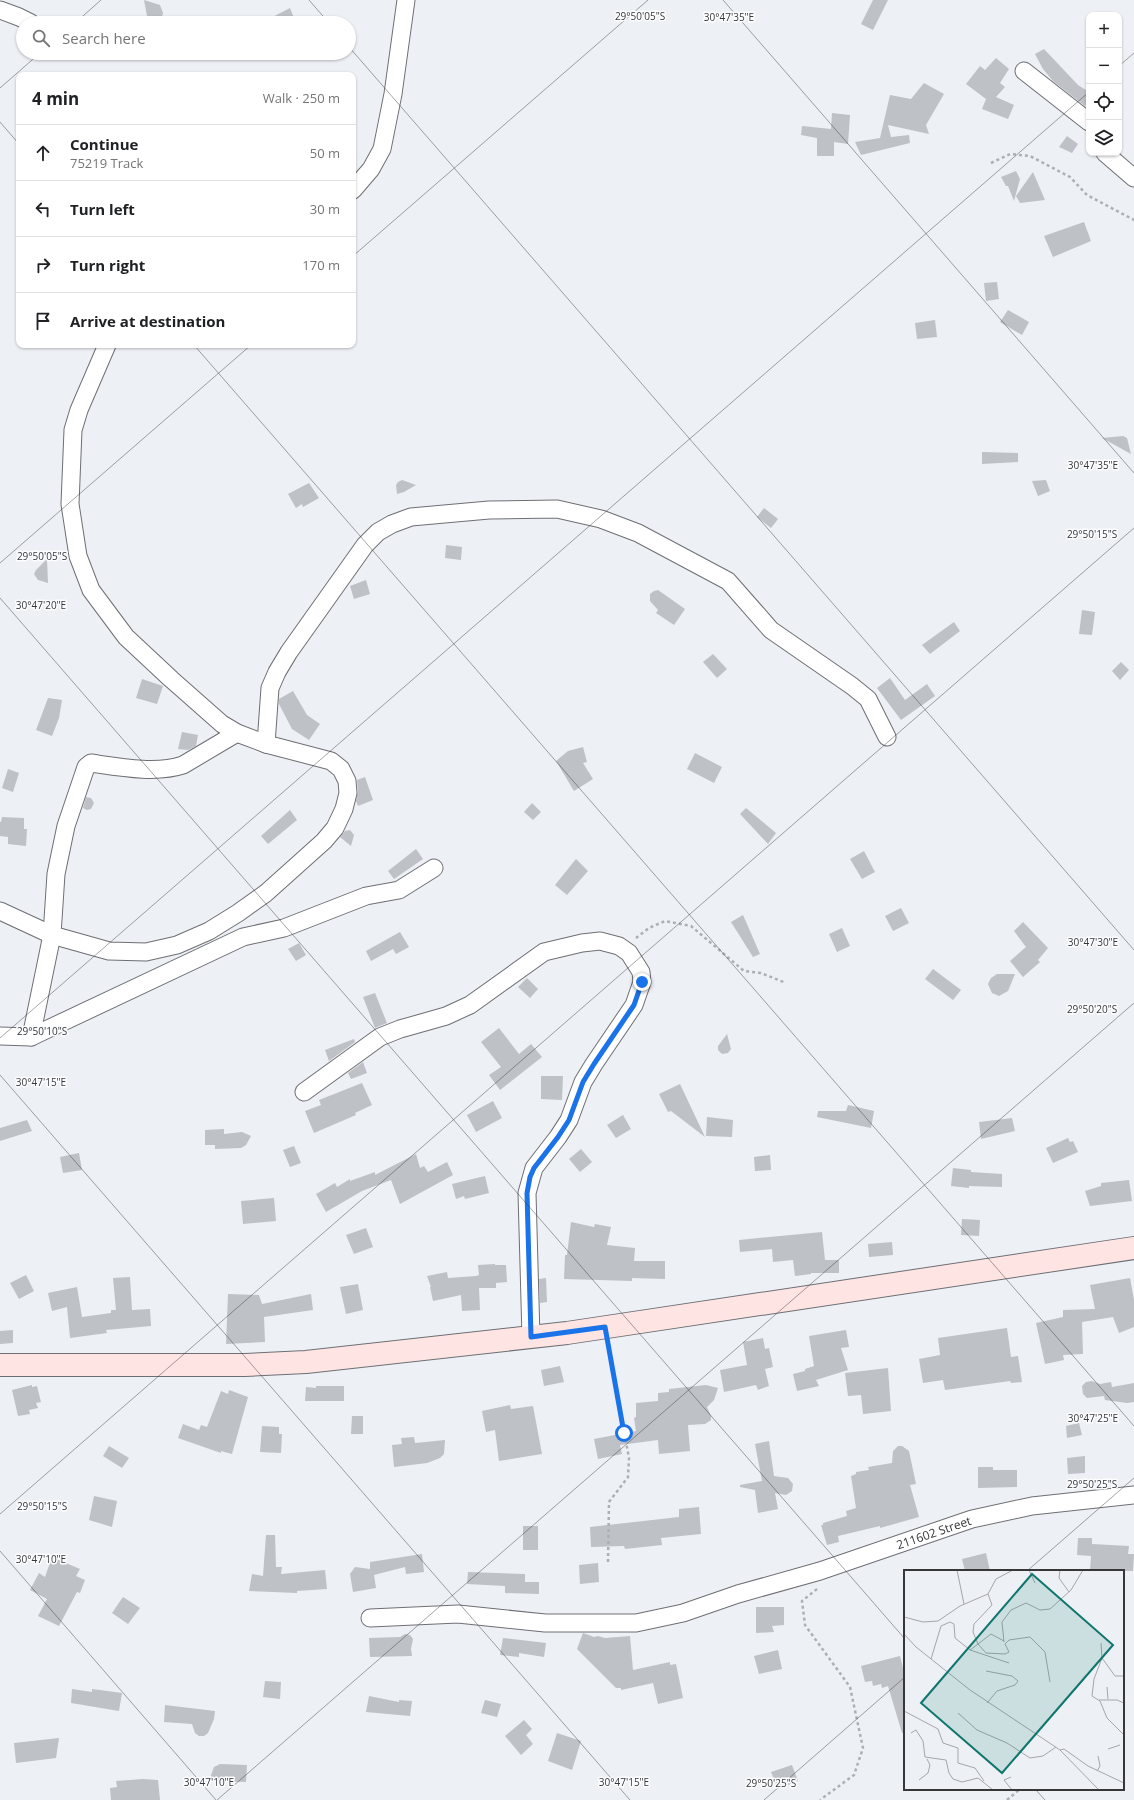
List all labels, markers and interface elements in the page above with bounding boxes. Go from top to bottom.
text: 29°50'05"S [615,9,665,23]
text: 30°47'35"E [704,10,754,24]
map controls [1086,12,1122,156]
button: + [1086,12,1122,48]
search box [16,16,356,60]
icon: search [30,27,52,49]
text: Search here [62,28,146,48]
button: − [1086,48,1122,84]
button: locate [1086,84,1122,120]
text: 4 min [32,87,79,110]
text: Walk · 250 m [263,89,340,107]
button: layers [1086,120,1122,156]
text: Continue [70,134,138,154]
icon: ahead [32,142,54,164]
text: 50 m [310,144,340,162]
text: 75219 Track [70,154,143,172]
icon: left [32,198,54,220]
text: Turn left [70,199,135,219]
text: 30 m [310,200,340,218]
icon: right [32,254,54,276]
text: Turn right [70,255,145,275]
text: 170 m [302,256,340,274]
icon: arrive [32,310,54,332]
text: Arrive at destination [70,311,225,331]
text: 30°47'35"E [1068,458,1118,472]
text: 29°50'15"S [1067,527,1117,541]
text: 29°50'05"S [17,549,67,563]
text: 30°47'20"E [16,598,66,612]
text: 30°47'30"E [1068,935,1118,949]
route end [633,973,651,991]
text: 29°50'20"S [1067,1002,1117,1016]
text: 29°50'10"S [17,1024,67,1038]
text: 30°47'15"E [16,1075,66,1089]
text: 30°47'25"E [1068,1411,1118,1425]
route start [615,1424,633,1442]
text: 29°50'25"S [1067,1477,1117,1491]
text: 29°50'15"S [17,1499,67,1513]
street label: 211602 Street [894,1511,973,1553]
text: 30°47'10"E [16,1552,66,1566]
inset map [904,1570,1124,1790]
text: 30°47'10"E [184,1775,234,1789]
text: 30°47'15"E [599,1775,649,1789]
text: 29°50'25"S [746,1776,796,1790]

